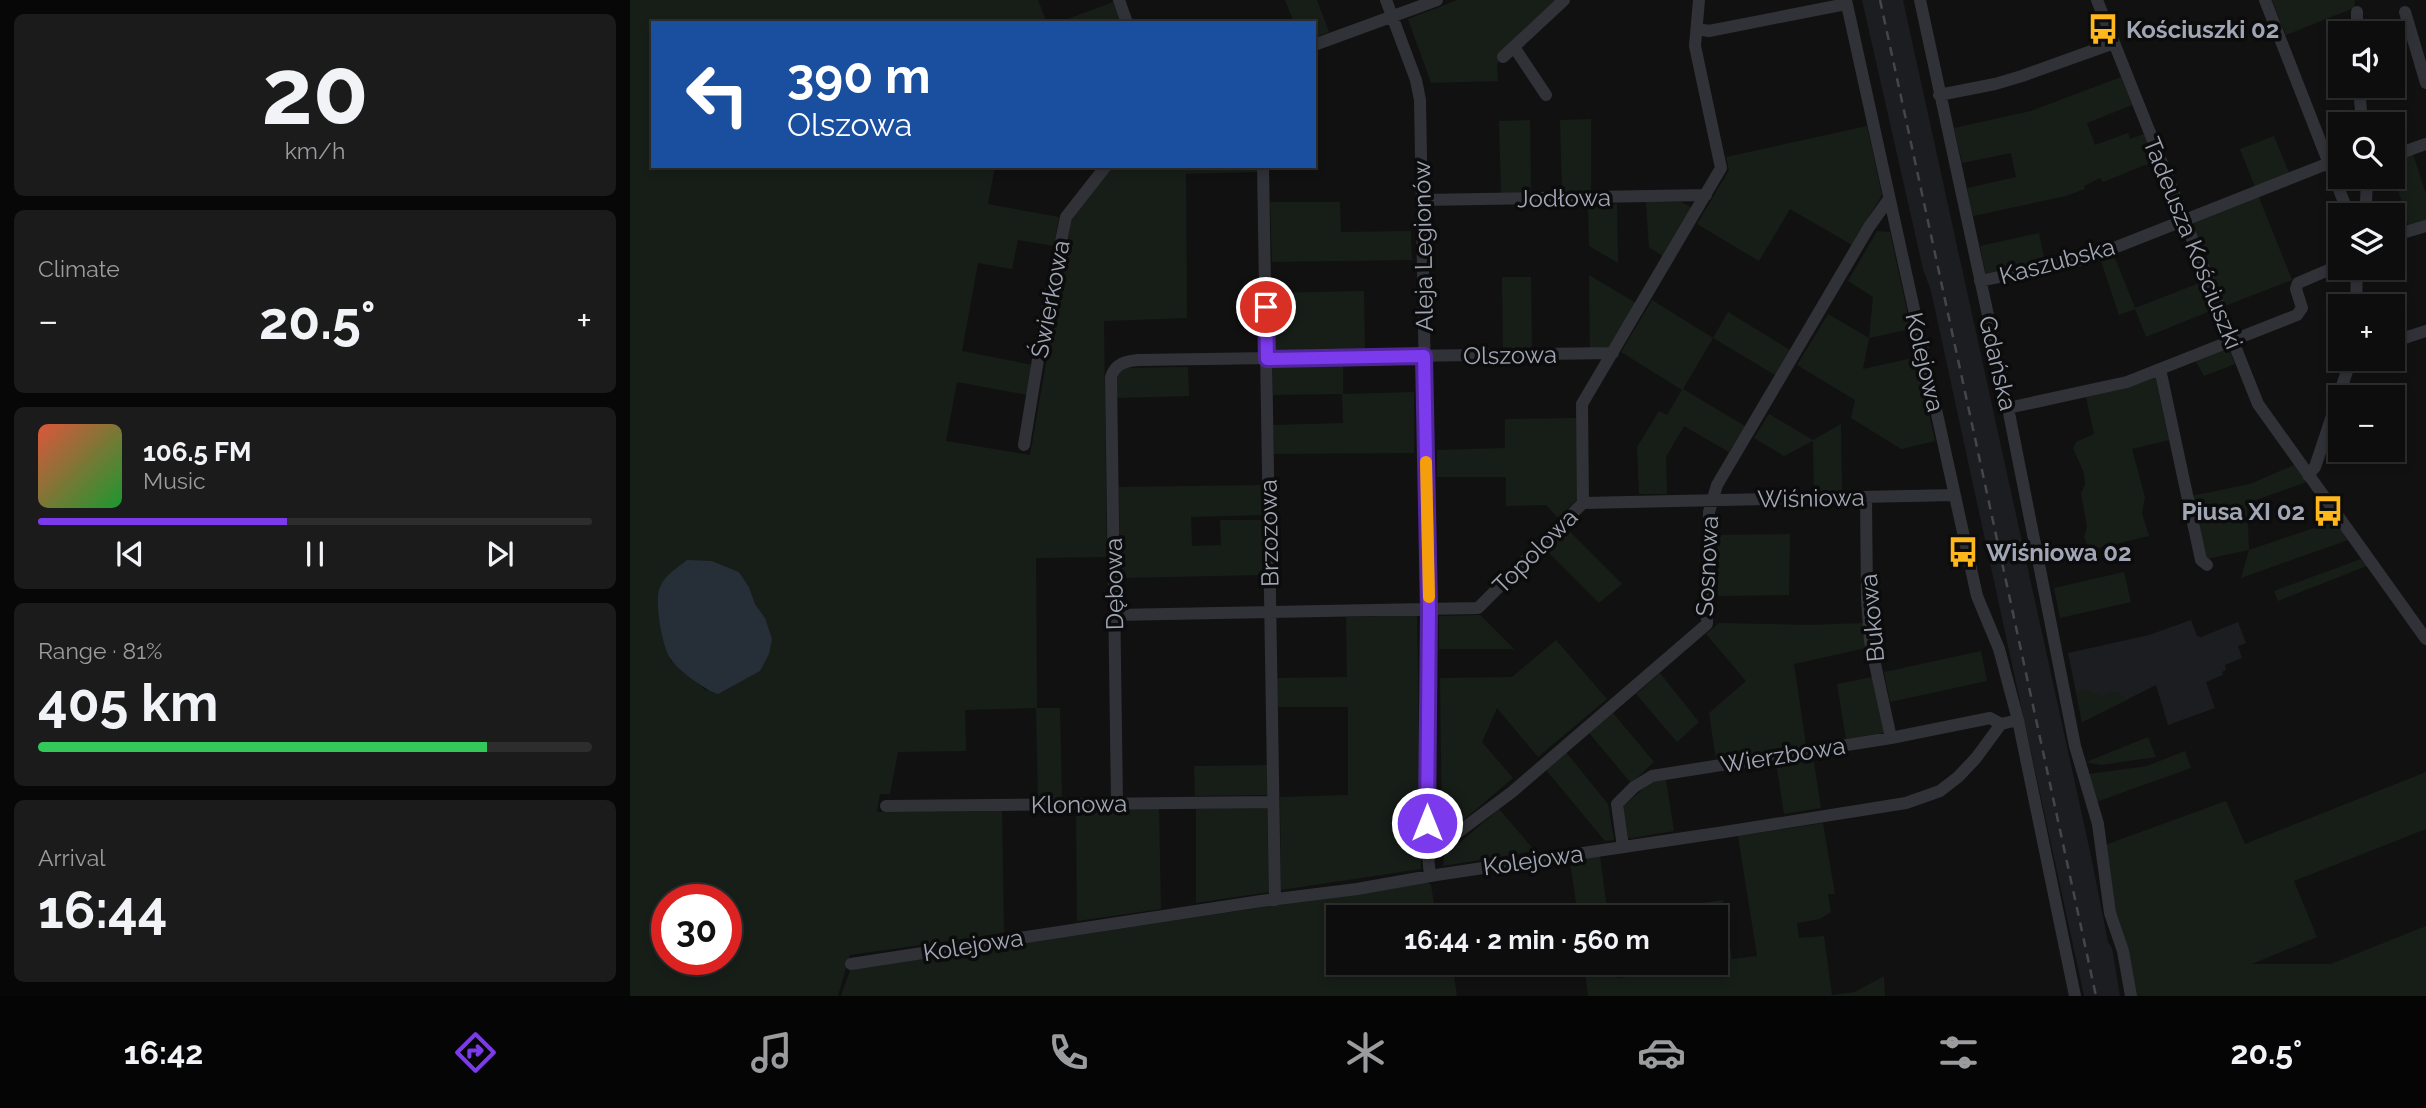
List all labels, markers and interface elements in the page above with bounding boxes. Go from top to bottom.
bus stop icon: Kościuszki 02 [2086,12,2120,46]
place label: Kościuszki 02 [2126,15,2279,44]
map controls [2328,21,2405,462]
button: sound [2328,21,2405,98]
text: 20 [261,38,369,145]
text: 390 m [787,47,931,104]
icon: left [672,49,763,140]
text: Olszowa [787,106,912,143]
button: search [2328,112,2405,189]
street label: Tadeusza Kościuszki [2137,133,2249,353]
text: km/h [285,137,345,164]
street label: Aleja Legionów [1407,160,1439,332]
street label: Jodłowa [1517,183,1611,213]
button: layers [2328,203,2405,280]
street label: Kaszubska [1996,232,2118,290]
street label: Świerkowa [1024,238,1076,360]
text: Climate [38,255,120,282]
pin [1236,277,1296,337]
icon: arrive [1247,288,1285,326]
text: 20.5° [259,290,376,351]
button: + [2328,294,2405,371]
text: − [38,298,58,343]
text: + [576,298,592,343]
street label: Kolejowa [1899,309,1951,415]
street label: Gdańska [1973,313,2023,413]
street label: Olszowa [1463,340,1557,370]
button: − [2328,385,2405,462]
text: 106.5 FM [143,437,252,467]
text: Music [143,467,206,494]
street label: Brzozowa [1254,479,1284,587]
street label: Wiśniowa [1757,483,1865,513]
bus stop icon: Piusa XI 02 [2311,494,2345,528]
place label: Piusa XI 02 [2182,497,2305,526]
street label: Topolowa [1487,503,1583,599]
street label: Sosnowa [1690,515,1724,617]
icon: previous [111,535,149,573]
icon: pause [296,535,334,573]
icon: next [481,535,519,573]
bus stop icon: Wiśniowa 02 [1946,535,1980,569]
street label: Dębowa [1099,538,1129,630]
place label: Wiśniowa 02 [1986,538,2132,567]
street label: Bukowa [1854,573,1890,663]
text: Range · 81% [38,637,162,664]
text: 405 km [38,672,218,733]
street label: Wierzbowa [1719,731,1847,779]
position arrow [1390,786,1464,860]
street label: Klonowa [1031,789,1127,819]
street label: Kolejowa [1481,839,1585,881]
text: Arrival [38,844,105,871]
text: 16:44 [38,879,167,940]
speed limit sign: 30 [651,884,742,975]
street label: Kolejowa [921,923,1025,967]
text: 16:44 · 2 min · 560 m [1404,925,1650,955]
icon: directions [451,1028,500,1077]
icon: music [747,1028,796,1077]
icon: phone [1044,1028,1093,1077]
icon: climate [1341,1028,1390,1077]
icon: car [1637,1028,1686,1077]
icon: filters [1934,1028,1983,1077]
text: 16:42 [124,1034,203,1071]
text: 20.5° [2230,1034,2302,1071]

